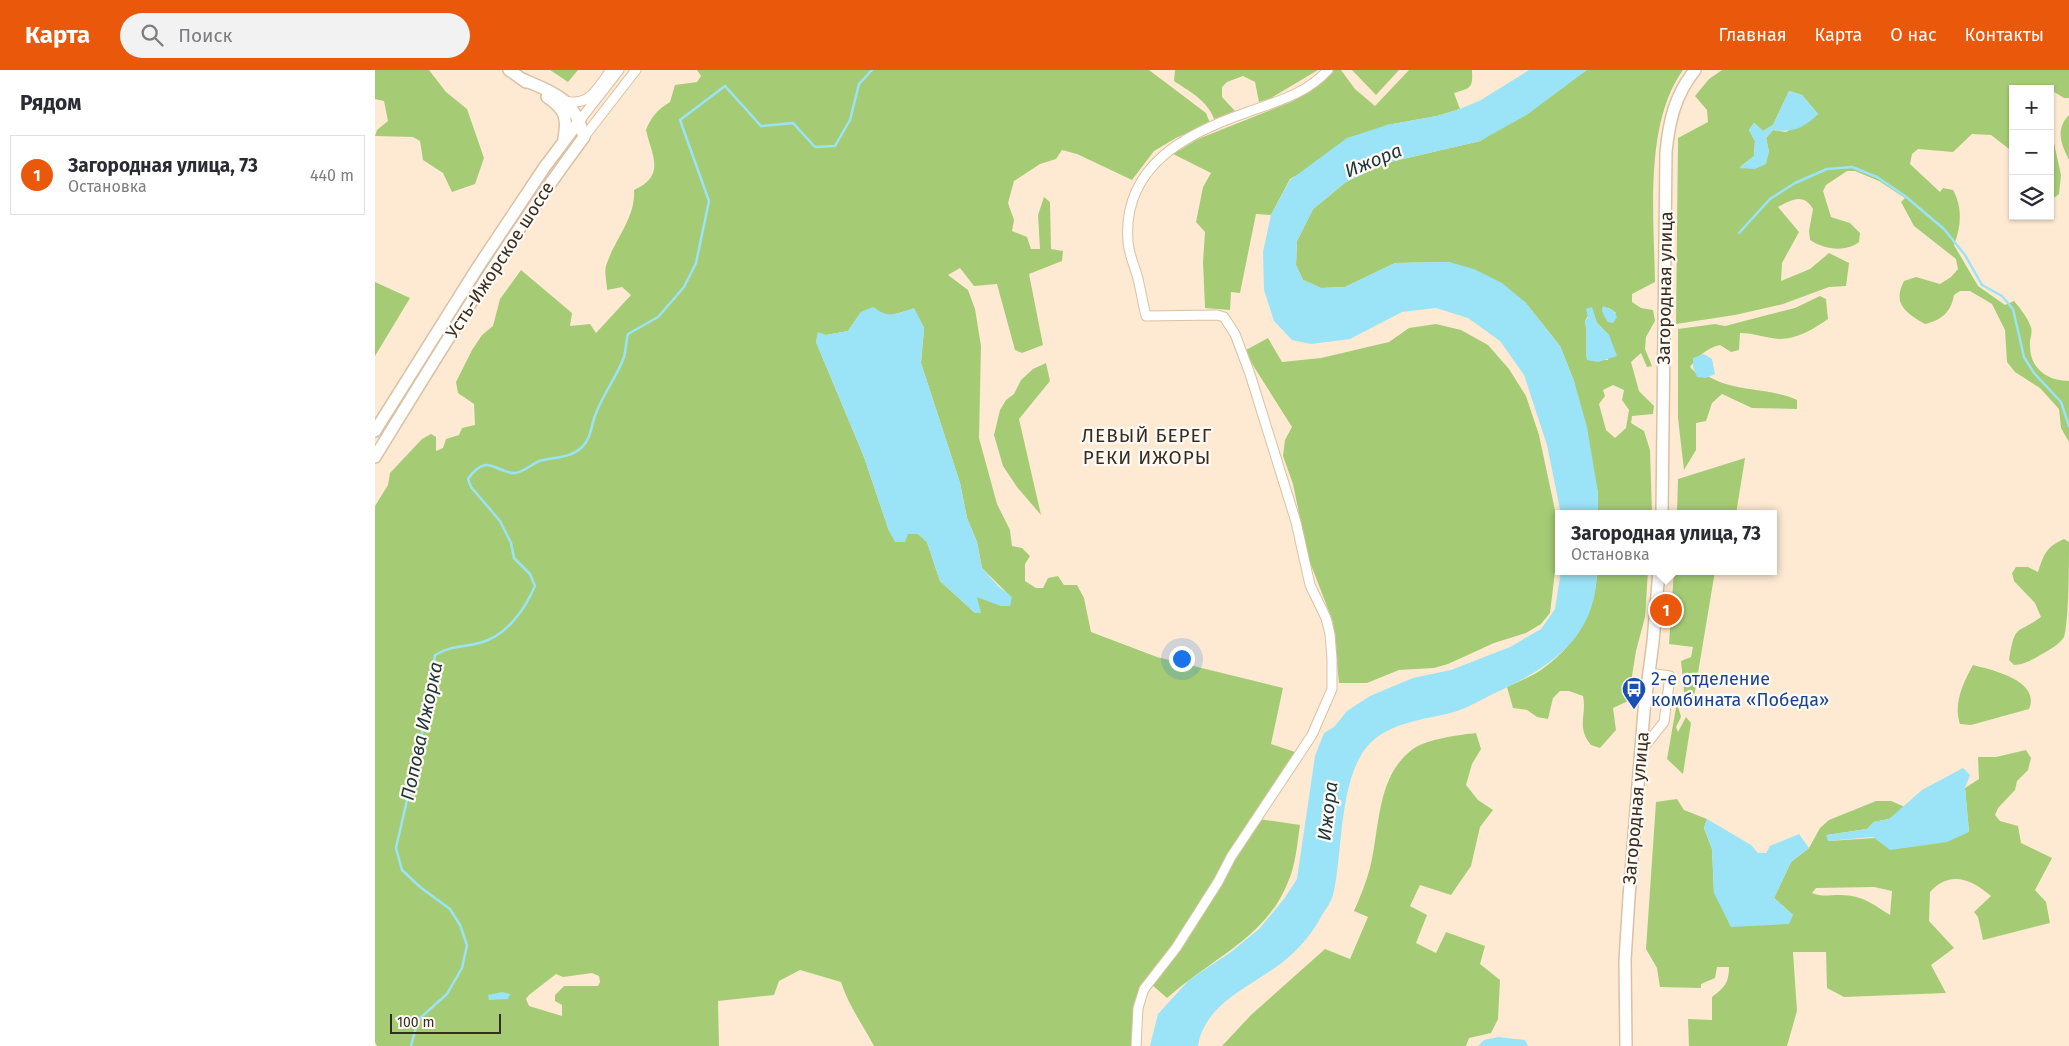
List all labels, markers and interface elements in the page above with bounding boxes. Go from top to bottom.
search box [120,13,470,58]
text: Карта [25,21,90,49]
icon: search [138,21,166,49]
text: Поиск [178,24,232,47]
text: Главная [1719,24,1787,46]
text: Карта [1815,24,1862,46]
text: О нас [1890,24,1937,46]
text: Контакты [1965,24,2044,46]
map controls [2009,85,2054,220]
button: + [2009,85,2054,130]
text: Рядом [20,90,81,116]
button: − [2009,130,2054,175]
water label: Ижора [1341,139,1405,182]
text: Загородная улица, 73 [68,154,258,177]
text: 1 [33,166,41,185]
text: 440 m [310,166,354,185]
button: layers [2009,175,2054,220]
text: Остановка [68,177,147,196]
street label: Усть-Ижорское шоссе [441,178,559,342]
street label: Загородная улица [1653,211,1677,365]
district label: ЛЕВЫЙ БЕРЕГ РЕКИ ИЖОРЫ [1082,424,1212,469]
popup [1555,510,1777,575]
text: Загородная улица, 73 [1571,522,1761,545]
text: Остановка [1571,545,1650,564]
pin: 1 [1650,591,1682,629]
your location [1169,646,1195,672]
water label: Попова Ижорка [396,660,447,803]
place label: 2-е отделение комбината «Победа» [1651,668,1829,711]
bus stop icon: 2-е отделение комбината «Победа» [1621,676,1647,710]
street label: Загородная улица [1618,731,1654,885]
water label: Ижора [1312,780,1343,842]
scale bar [390,1011,501,1034]
text: 100 m [397,1014,434,1031]

